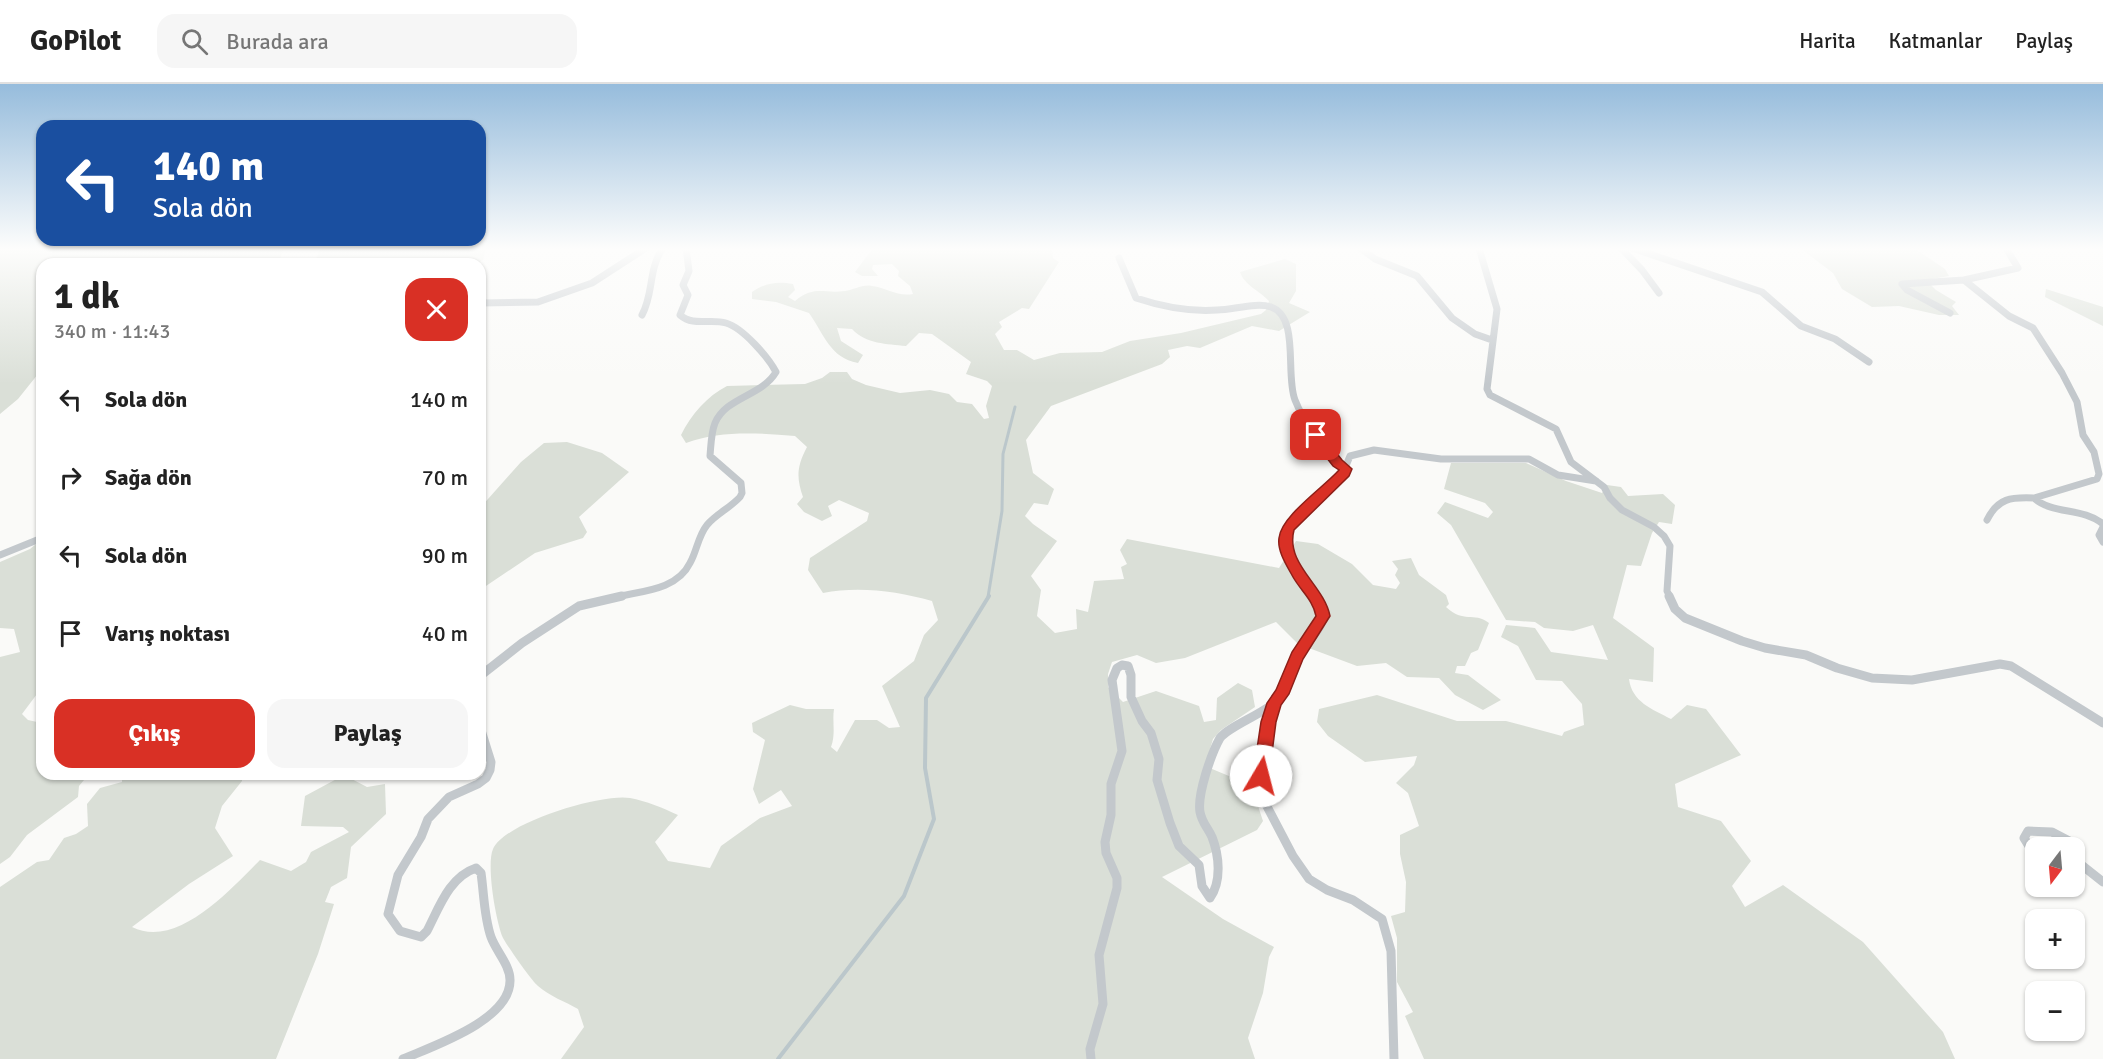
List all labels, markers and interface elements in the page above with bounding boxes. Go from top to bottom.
search box [157,14,577,68]
text: GoPilot [30,24,121,58]
icon: search [178,25,211,58]
text: Burada ara [226,28,329,55]
text: Harita [1799,28,1856,54]
text: Katmanlar [1889,28,1982,54]
text: Paylaş [2015,28,2073,54]
text: 140 m [153,141,264,192]
icon: left [54,144,132,222]
text: Sola dön [153,192,253,225]
text: 1 dk [54,274,120,319]
button: close [405,278,468,341]
text: 340 m · 11:43 [54,319,170,344]
icon: left [54,383,87,416]
text: Sola dön [105,386,187,413]
text: 140 m [410,386,468,413]
pin [1290,409,1341,460]
icon: arrive [1299,418,1332,451]
icon: right [54,461,87,494]
text: Sağa dön [105,464,192,491]
text: 70 m [422,464,468,491]
icon: left [54,539,87,572]
text: Sola dön [105,542,187,569]
text: 90 m [422,542,468,569]
icon: arrive [54,617,87,650]
text: Varış noktası [105,620,230,647]
text: 40 m [422,620,468,647]
button: Çıkış [54,699,255,768]
button: Paylaş [267,699,468,768]
position arrow [1229,744,1293,808]
north arrow [2025,837,2085,897]
map controls [2025,837,2085,1041]
button: + [2025,909,2085,969]
button: − [2025,981,2085,1041]

